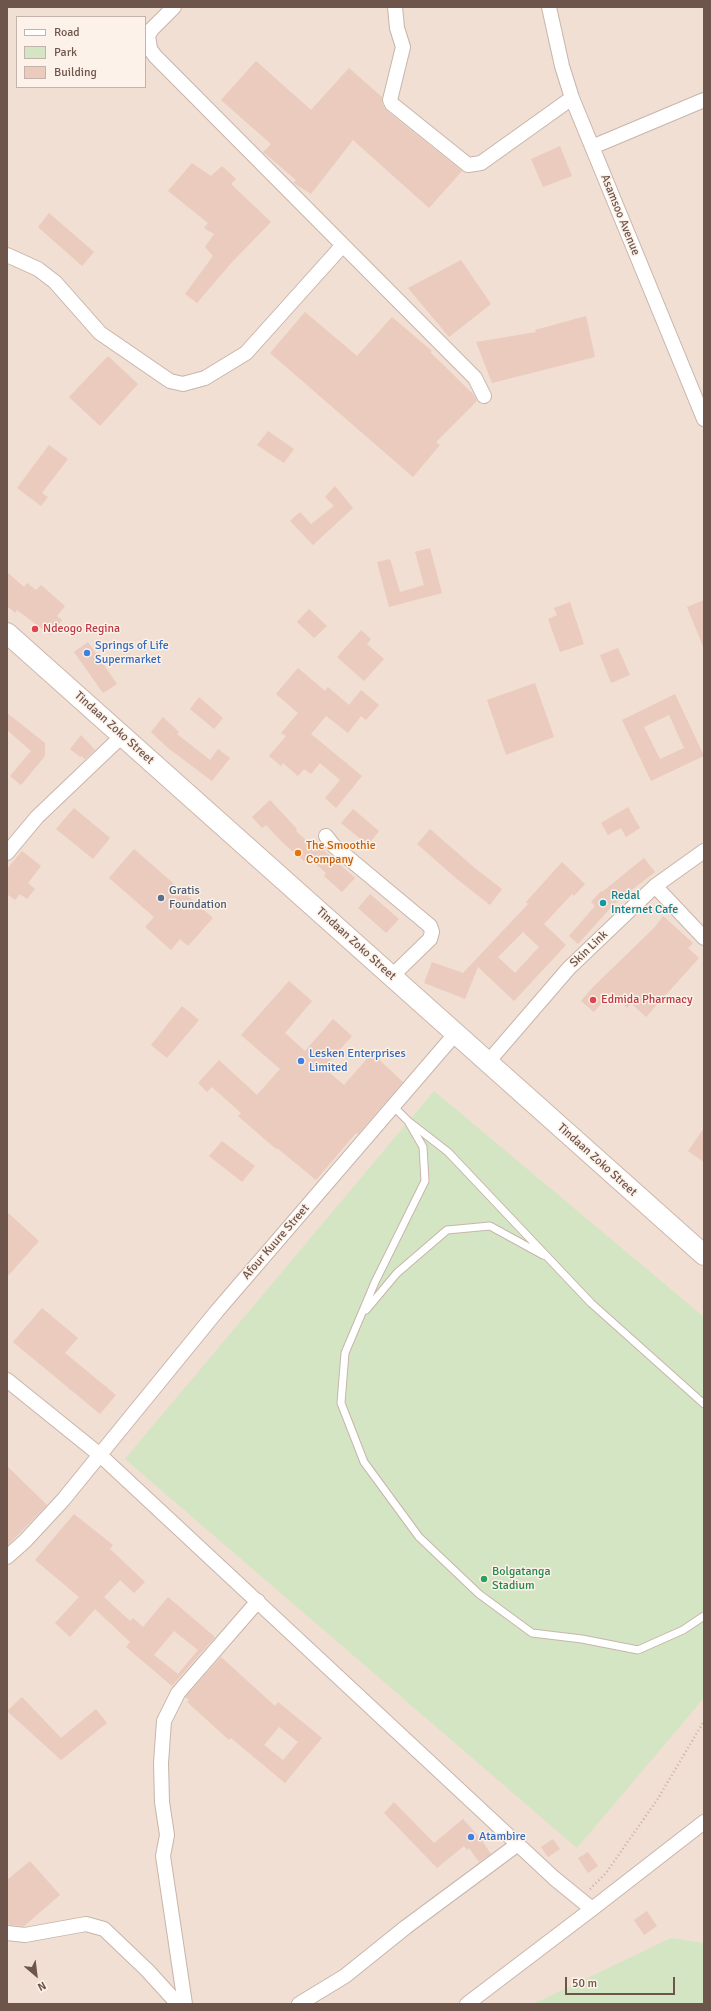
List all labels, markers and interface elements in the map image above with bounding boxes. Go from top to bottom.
legend [16,16,146,88]
text: Road [54,25,80,40]
text: Park [54,45,77,60]
text: Building [54,65,97,80]
street label: Asamsoo Avenue [597,172,643,258]
place label: Ndeogo Regina [43,622,120,636]
marker: Ndeogo Regina [30,624,40,634]
place label: Springs of Life Supermarket [95,639,169,667]
marker: Springs of Life Supermarket [82,648,92,658]
street label: Tindaan Zoko Street [71,689,157,767]
place label: The Smoothie Company [306,839,376,867]
marker: The Smoothie Company [293,848,303,858]
place label: Gratis Foundation [169,884,227,912]
place label: Redal Internet Cafe [611,889,678,917]
marker: Gratis Foundation [156,893,166,903]
marker: Redal Internet Cafe [598,898,608,908]
street label: Tindaan Zoko Street [313,905,399,983]
street label: Skin Link [567,928,611,970]
place label: Edmida Pharmacy [601,993,693,1007]
marker: Edmida Pharmacy [588,995,598,1005]
place label: Lesken Enterprises Limited [309,1047,406,1075]
marker: Lesken Enterprises Limited [296,1056,306,1066]
street label: Tindaan Zoko Street [554,1121,640,1199]
street label: Afour Kuure Street [239,1201,313,1283]
place label: Bolgatanga Stadium [492,1565,550,1593]
marker: Bolgatanga Stadium [479,1574,489,1584]
place label: Atambire [479,1830,526,1844]
marker: Atambire [466,1832,476,1842]
north arrow [16,1955,56,1995]
scale bar [567,1969,677,1995]
text: 50 m [572,1976,597,1991]
text: N [35,1979,48,1994]

